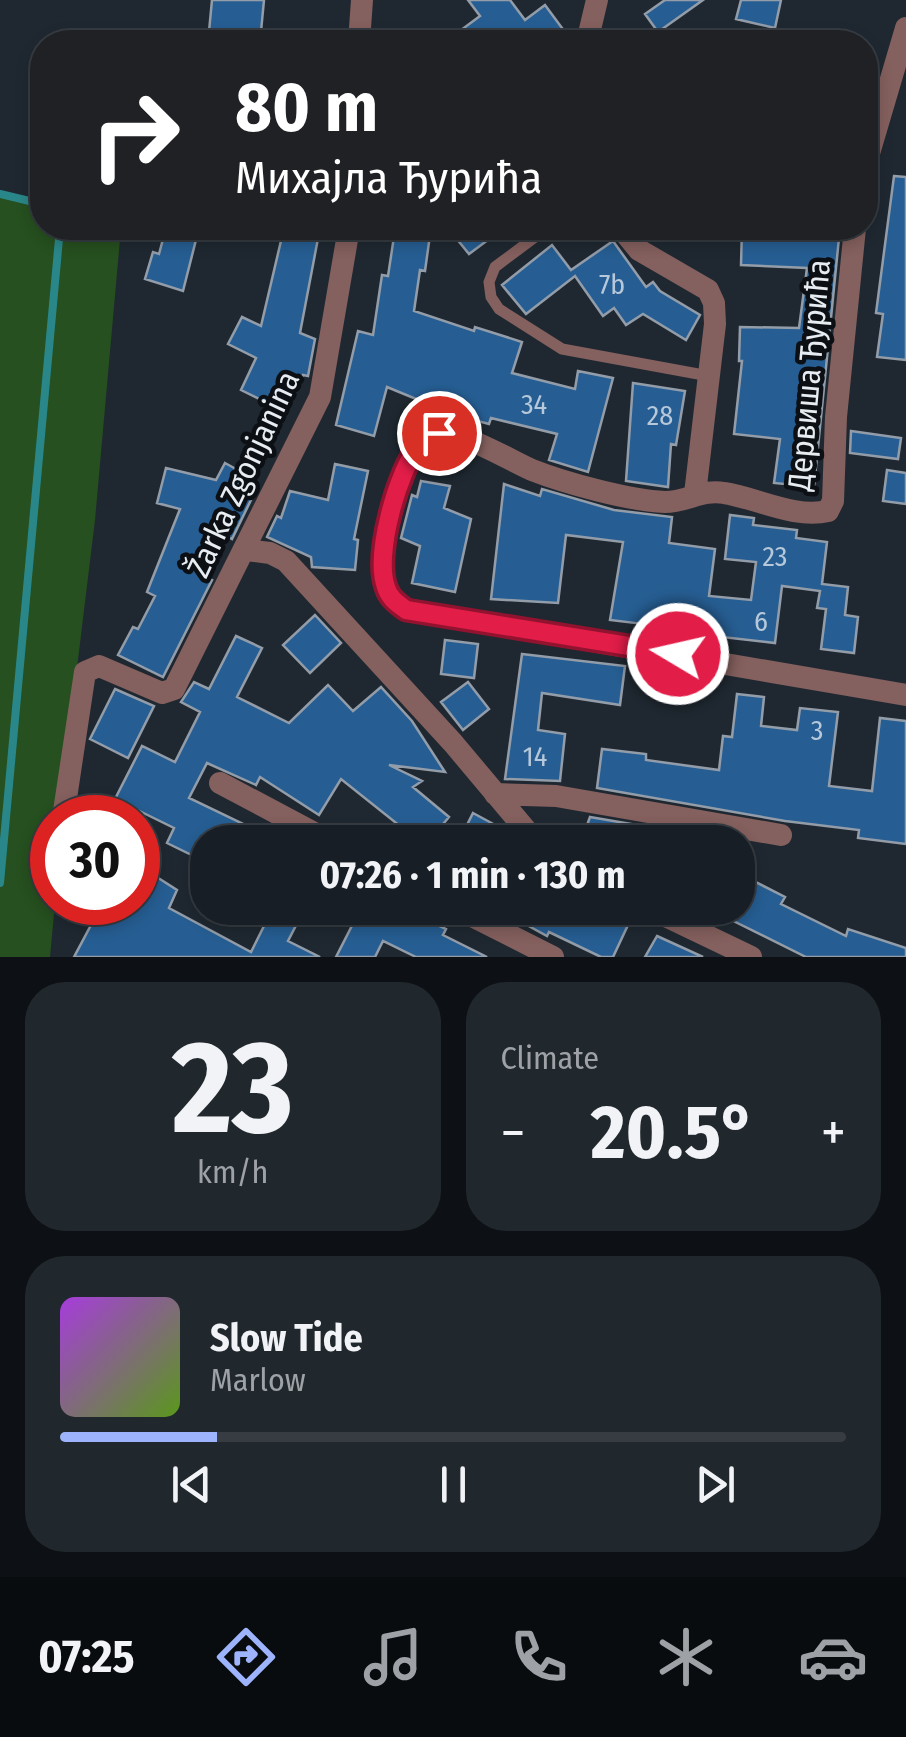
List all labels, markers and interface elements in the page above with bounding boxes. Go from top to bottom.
text: 80 m [235,66,378,150]
icon: right [70,70,200,200]
text: Михајла Ђурића [235,151,542,205]
street label: Дервиша Ђурића [780,258,838,493]
house number: 7b [599,268,625,301]
street label: Žarka Zgonjanina [179,365,307,583]
house number: 34 [521,388,547,421]
pin [397,391,482,476]
house number: 28 [647,399,673,432]
icon: arrive [412,406,467,461]
house number: 23 [763,540,787,573]
position arrow [626,602,730,706]
house number: 6 [754,605,768,638]
house number: 3 [811,714,823,747]
house number: 14 [523,740,547,773]
speed limit sign: 30 [30,795,160,925]
text: 07:26 · 1 min · 130 m [320,852,625,898]
text: 23 [172,1010,294,1166]
text: Climate [501,1039,599,1077]
text: 20.5° [591,1088,756,1178]
text: − [501,1100,525,1166]
text: + [821,1100,846,1166]
text: km/h [197,1153,268,1191]
text: Slow Tide [210,1315,363,1361]
text: Marlow [210,1361,306,1399]
icon: previous [164,1457,219,1512]
icon: pause [426,1457,481,1512]
icon: next [688,1457,743,1512]
icon: directions [211,1622,281,1692]
icon: music [358,1622,428,1692]
icon: phone [504,1622,574,1692]
icon: climate [651,1622,721,1692]
icon: car [798,1622,868,1692]
text: 07:25 [38,1630,134,1684]

